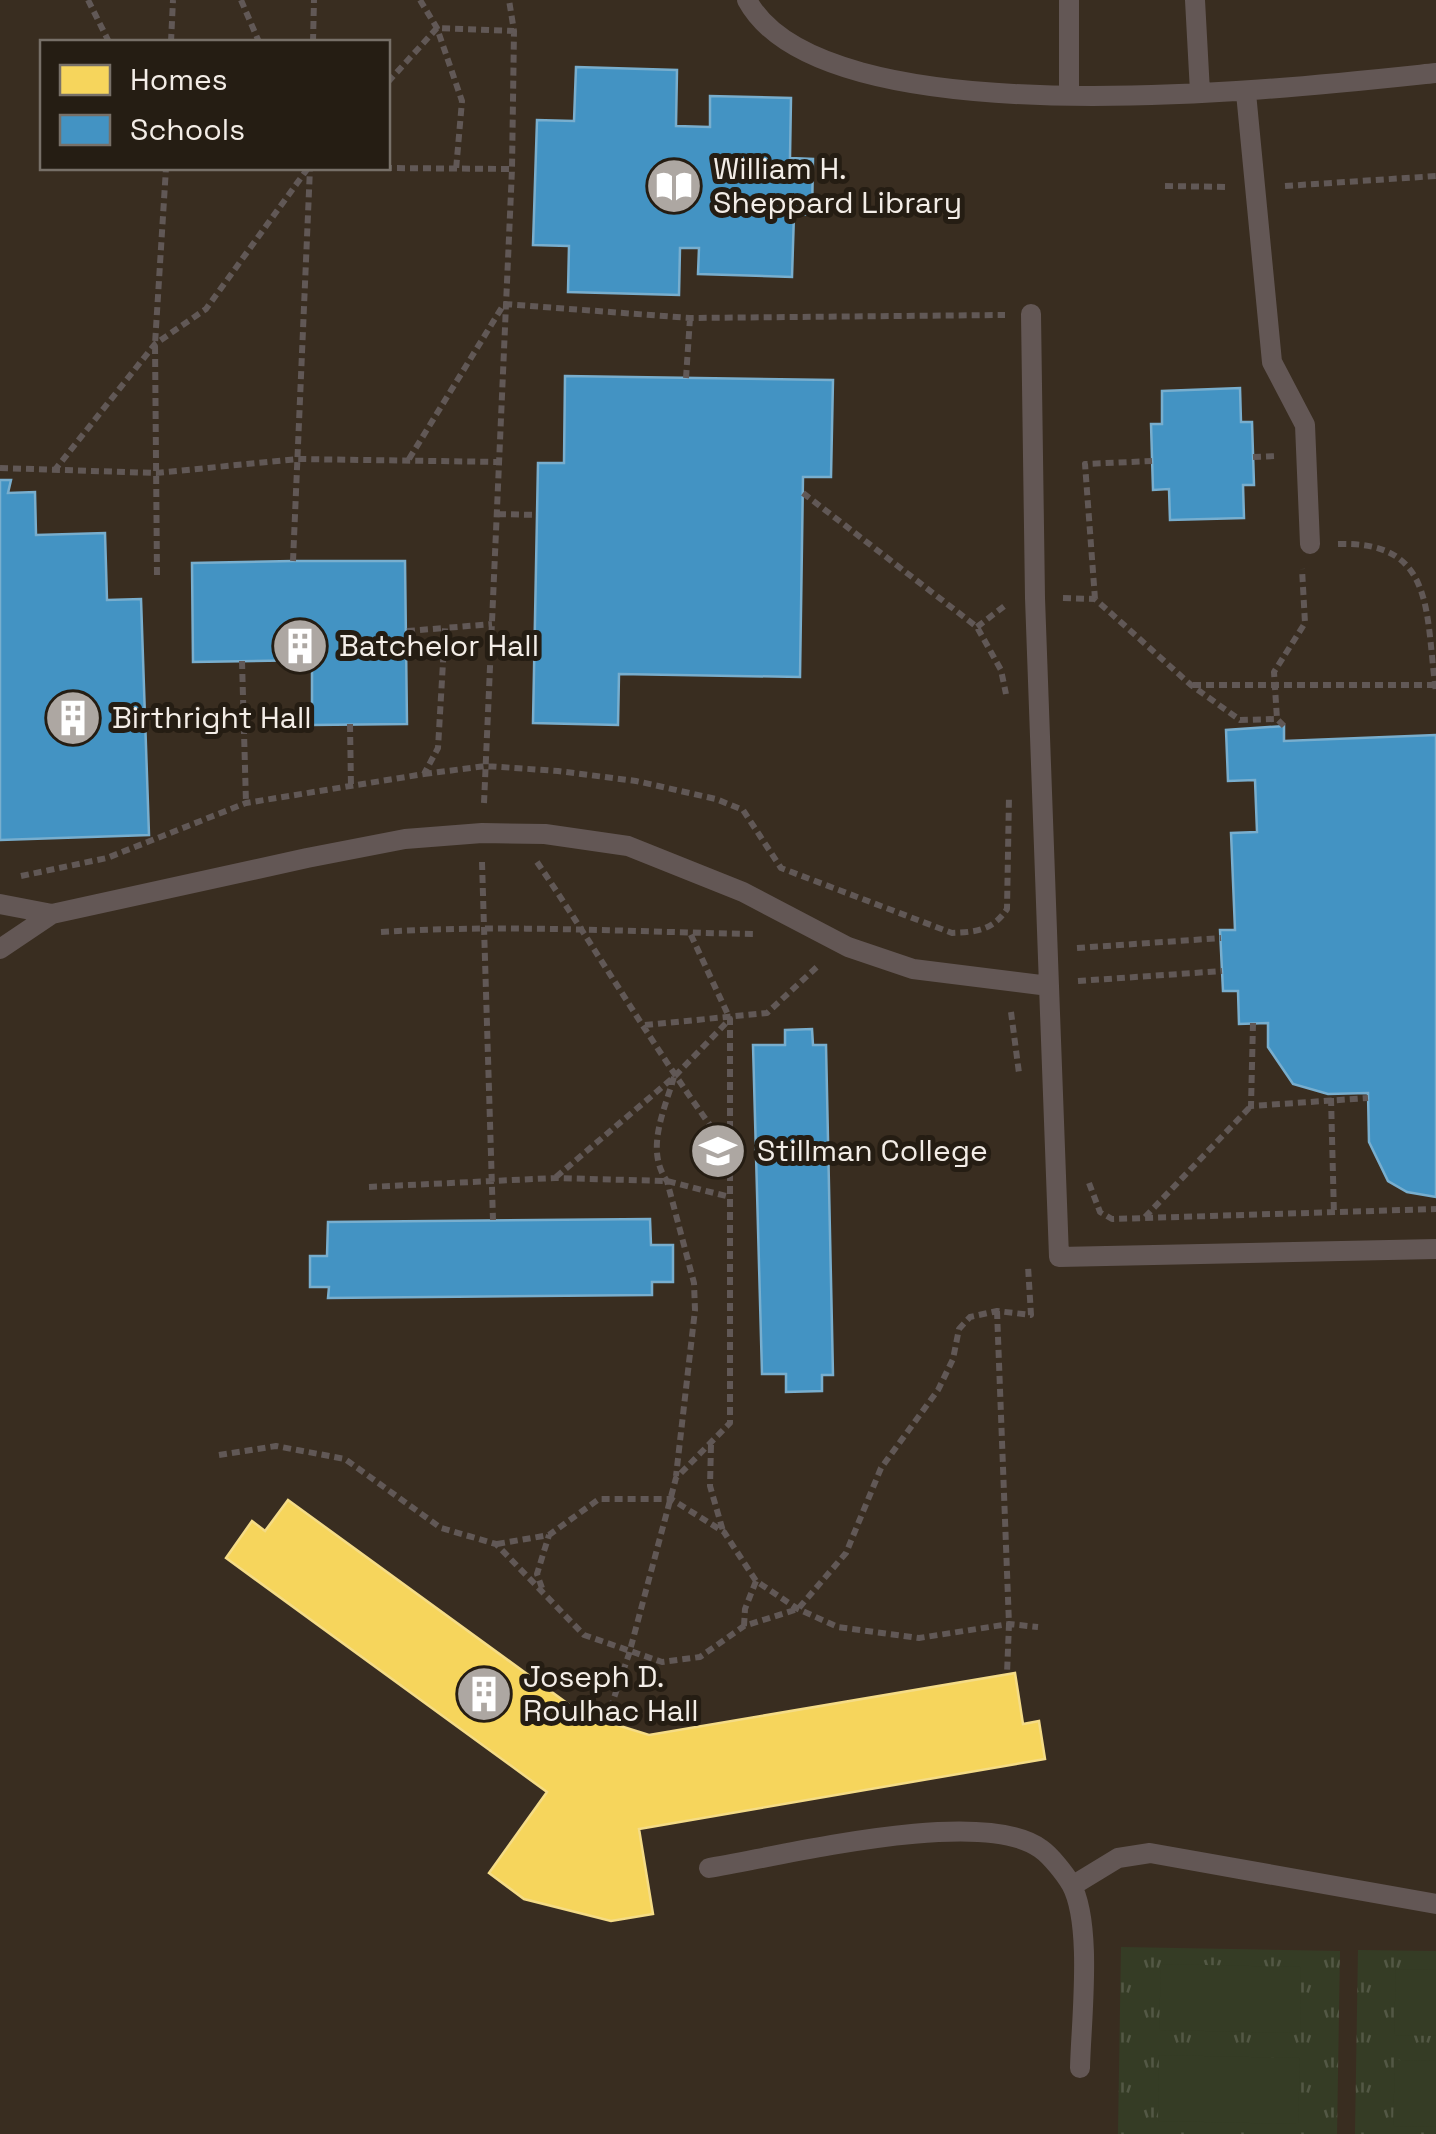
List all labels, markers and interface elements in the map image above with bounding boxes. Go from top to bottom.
legend [40,40,390,170]
text: Homes [130,60,228,99]
text: Schools [130,110,245,149]
place label: William H. Sheppard Library [713,149,962,222]
library icon: William H. Sheppard Library [644,156,704,216]
building icon: Batchelor Hall [270,616,330,676]
place label: Batchelor Hall [339,626,539,665]
building icon: Birthright Hall [43,688,103,748]
place label: Birthright Hall [112,698,312,737]
school or university icon: Stillman College [688,1121,748,1181]
place label: Stillman College [757,1131,988,1170]
place label: Joseph D. Roulhac Hall [523,1657,699,1730]
building icon: Joseph D. Roulhac Hall [454,1664,514,1724]

